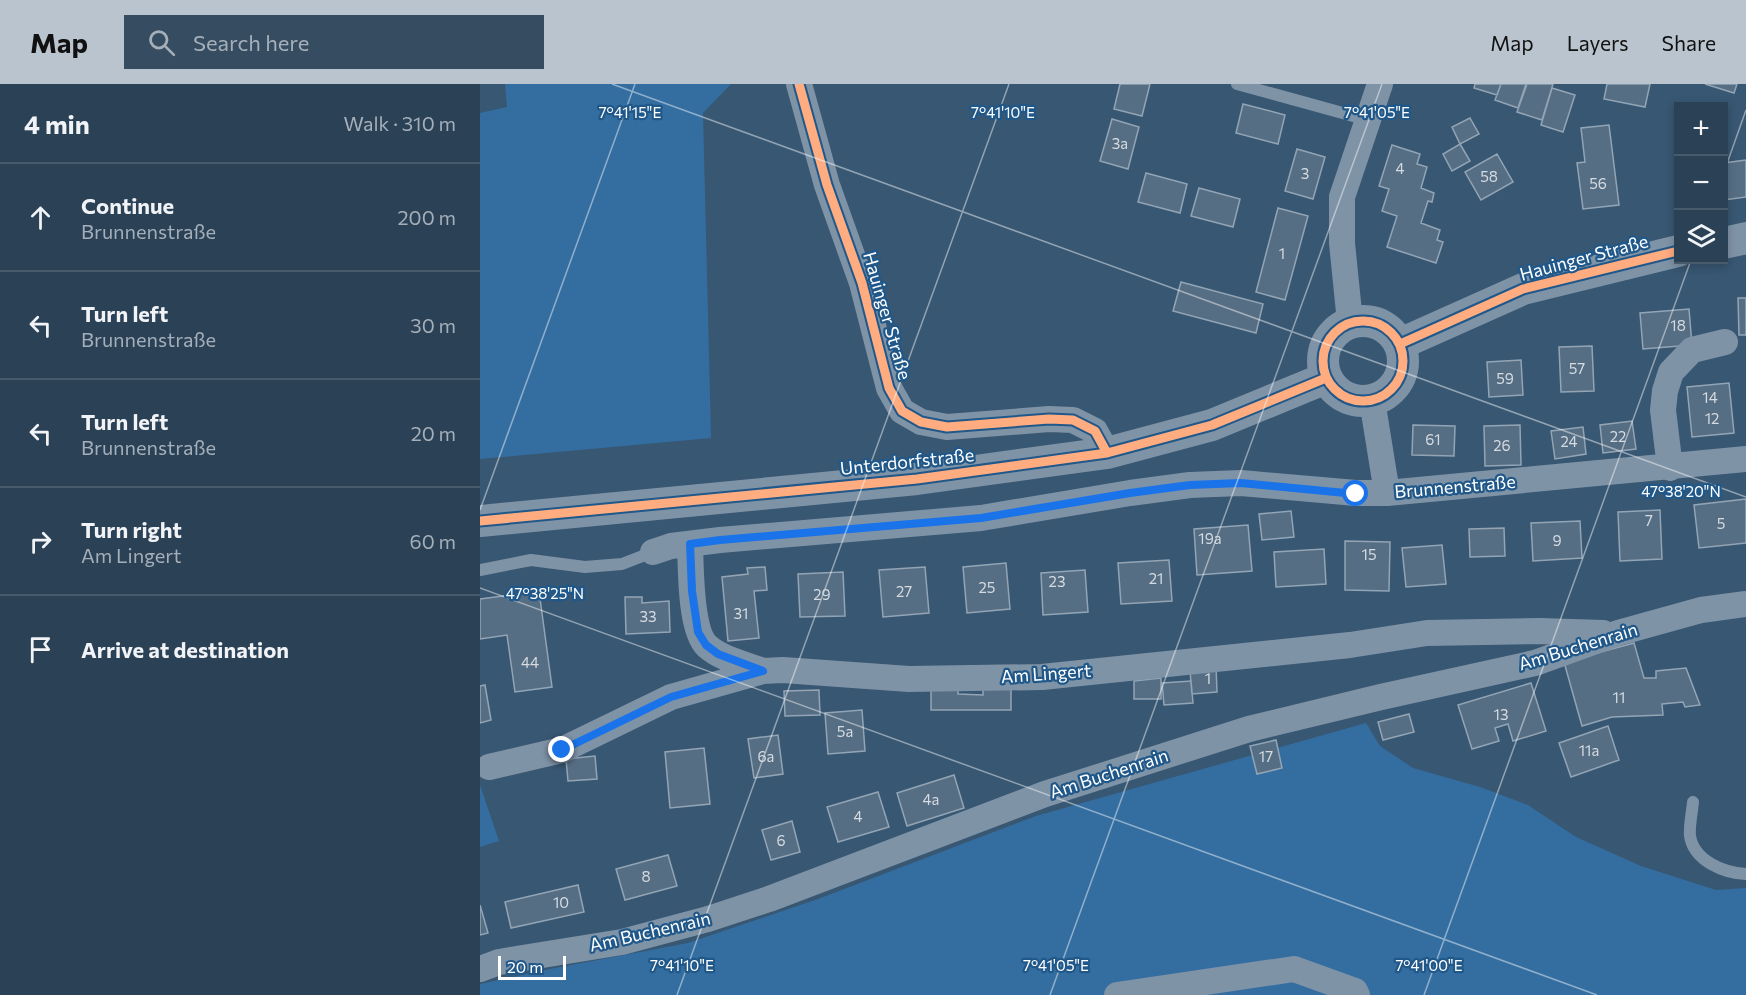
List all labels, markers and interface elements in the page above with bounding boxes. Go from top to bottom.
search box [124,15,544,69]
text: Map [30,25,88,59]
icon: search [145,26,178,59]
text: Search here [193,29,309,56]
text: Map [1490,30,1534,55]
text: Layers [1567,30,1629,55]
text: Share [1662,30,1716,55]
map controls [1674,102,1728,264]
button: + [1674,102,1728,156]
text: 7°41'15"E [599,103,661,121]
text: 7°41'10"E [971,103,1035,121]
text: 7°41'05"E [1344,103,1410,121]
text: 4 min [24,108,90,139]
text: Walk · 310 m [344,111,456,135]
house number: 3a [1112,134,1128,152]
button: − [1674,156,1728,210]
house number: 4 [1396,159,1405,177]
house number: 3 [1301,164,1309,182]
house number: 58 [1480,167,1498,185]
house number: 56 [1589,174,1607,192]
text: Continue [81,192,174,219]
icon: ahead [24,201,57,234]
text: 200 m [398,205,456,229]
button: layers [1674,210,1728,264]
text: Brunnenstraße [81,219,216,243]
street label: Hauinger Straße [1517,229,1650,285]
house number: 1 [1279,244,1285,262]
street label: Hauinger Straße [859,249,917,382]
text: Turn left [81,300,168,327]
icon: left [24,309,57,342]
text: 30 m [410,313,456,337]
house number: 18 [1670,316,1686,334]
text: Brunnenstraße [81,327,216,351]
house number: 57 [1569,359,1585,377]
house number: 59 [1496,369,1514,387]
house number: 14 [1702,388,1718,406]
text: Turn left [81,408,168,435]
house number: 12 [1705,409,1719,427]
icon: left [24,417,57,450]
text: 20 m [411,421,456,445]
house number: 22 [1610,427,1626,445]
house number: 61 [1425,430,1441,448]
house number: 24 [1560,432,1578,450]
text: Brunnenstraße [81,435,216,459]
house number: 26 [1493,436,1511,454]
street label: Unterdorfstraße [839,443,975,479]
street label: Brunnenstraße [1393,470,1516,502]
route start [1342,480,1368,506]
text: 47°38'20"N [1641,482,1721,500]
house number: 7 [1645,511,1653,529]
house number: 5 [1717,514,1725,532]
text: Turn right [81,516,182,543]
icon: right [24,525,57,558]
text: 60 m [410,529,456,553]
house number: 19a [1198,529,1222,547]
house number: 9 [1552,531,1562,549]
text: Am Lingert [81,543,182,567]
house number: 15 [1361,545,1377,563]
house number: 21 [1149,569,1163,587]
house number: 23 [1049,572,1065,590]
house number: 25 [979,578,995,596]
house number: 27 [896,582,912,600]
text: 47°38'25"N [506,584,584,602]
house number: 29 [813,585,831,603]
house number: 31 [734,604,748,622]
house number: 33 [639,607,657,625]
street label: Am Buchenrain [1515,617,1640,675]
icon: arrive [24,633,57,666]
text: Arrive at destination [81,636,289,663]
house number: 44 [521,653,539,671]
street label: Am Lingert [1000,659,1092,687]
house number: 1 [1205,669,1211,687]
house number: 11 [1613,688,1625,706]
house number: 13 [1494,705,1508,723]
house number: 5a [837,722,853,740]
route end [548,736,574,762]
house number: 11a [1579,741,1599,759]
street label: Am Buchenrain [1046,743,1171,803]
house number: 6a [758,747,774,765]
house number: 17 [1259,747,1273,765]
house number: 4a [923,790,939,808]
house number: 4 [854,807,863,825]
house number: 6 [776,831,786,849]
house number: 8 [641,867,651,885]
house number: 10 [553,893,569,911]
street label: Am Buchenrain [587,906,712,956]
scale bar [498,953,566,980]
text: 7°41'10"E [650,956,714,974]
text: 7°41'05"E [1023,956,1089,974]
text: 7°41'00"E [1395,956,1463,974]
text: 20 m [507,957,543,976]

